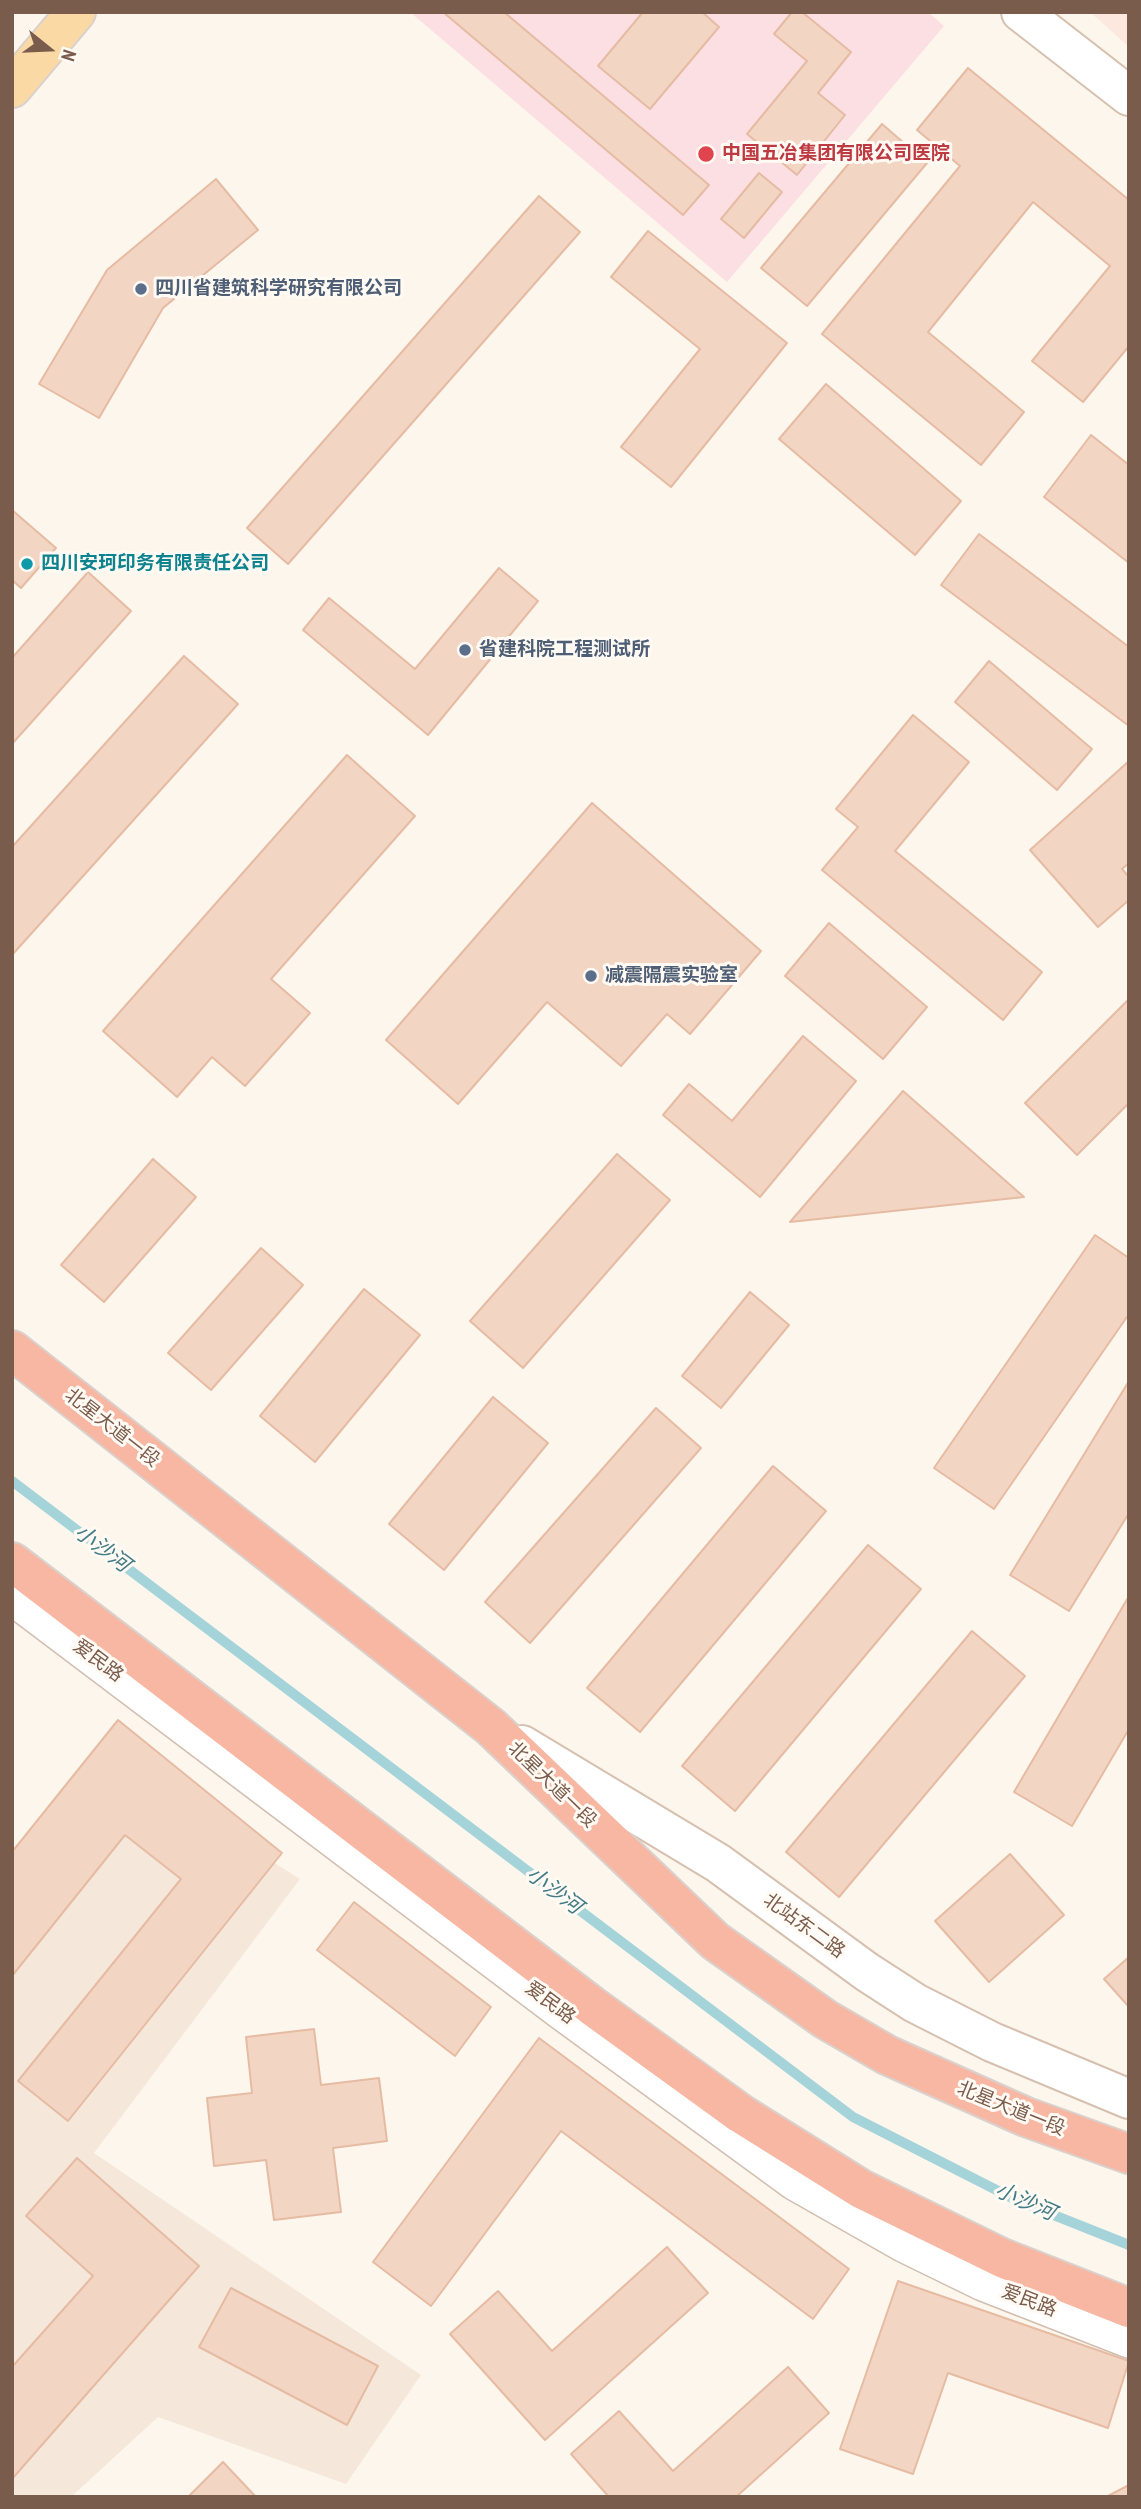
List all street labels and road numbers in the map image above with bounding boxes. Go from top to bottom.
street label: 北星大道一段 [60,1384,164,1472]
street label: 爱民路 [68,1635,128,1687]
street label: 北星大道一段 [503,1737,601,1833]
street label: 北站东二路 [759,1889,849,1963]
street label: 爱民路 [520,1977,580,2029]
street label: 北星大道一段 [954,2077,1068,2141]
street label: 爱民路 [998,2280,1060,2322]

